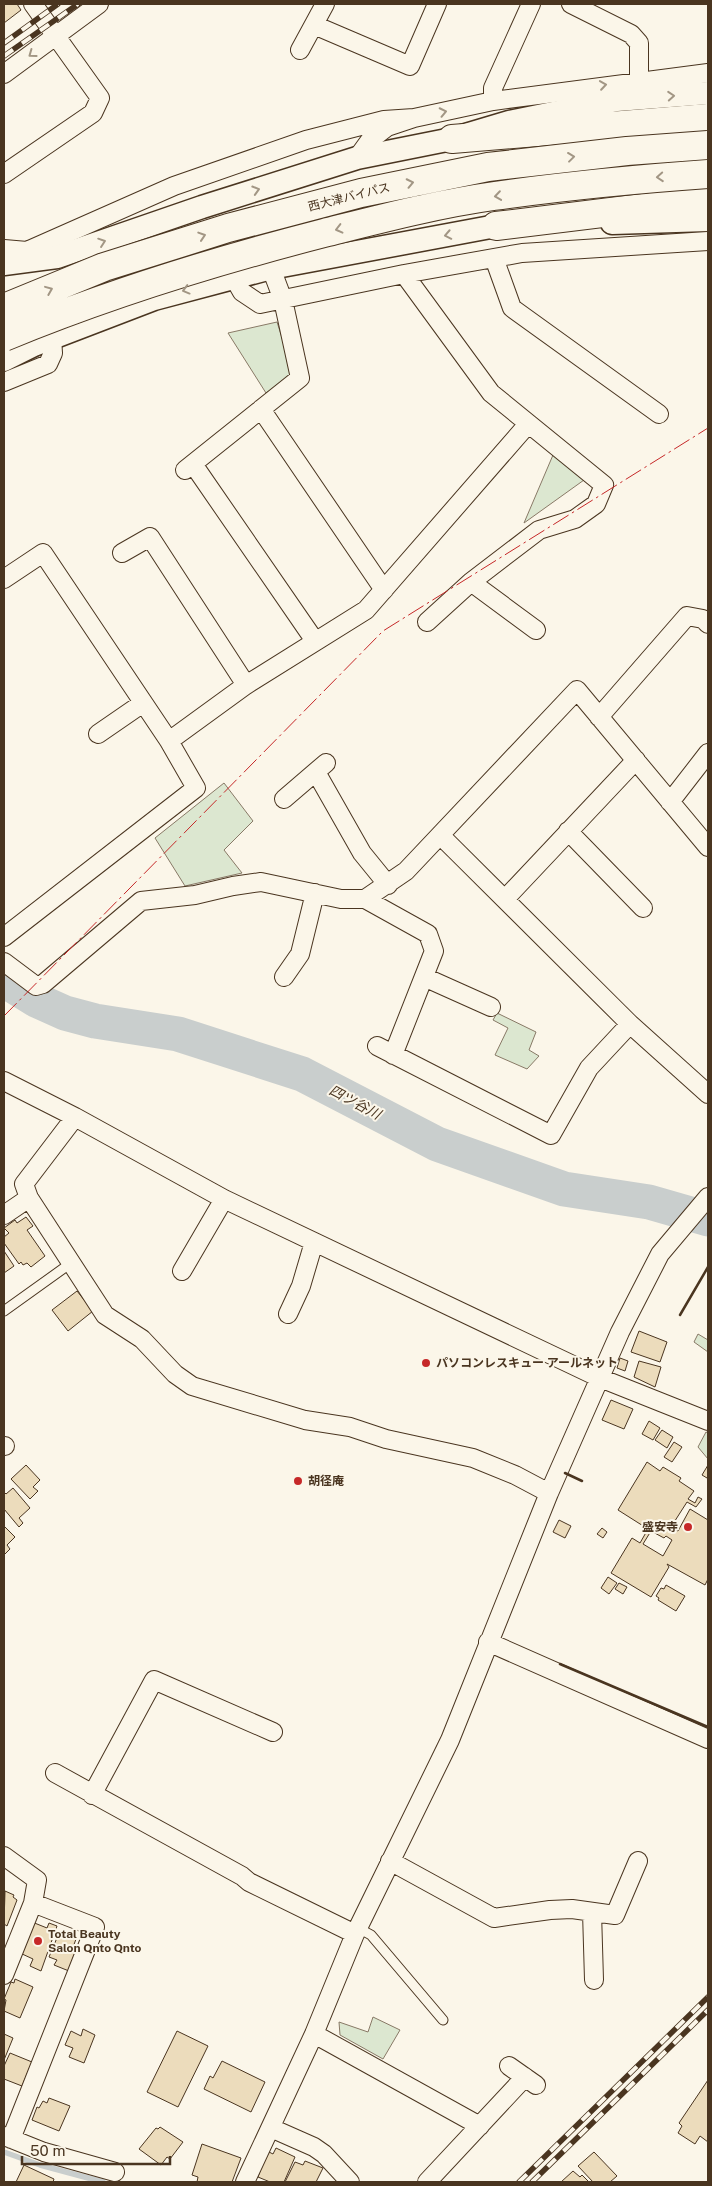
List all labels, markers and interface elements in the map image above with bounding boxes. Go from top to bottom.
one-way arrow [28,48,38,57]
one-way arrow [598,81,607,91]
one-way arrow [668,91,676,102]
one-way arrow [438,107,447,118]
one-way arrow [567,152,575,163]
one-way arrow [655,171,663,182]
one-way arrow [406,178,415,189]
street label: 西大津バイパス [307,180,391,214]
one-way arrow [251,185,259,195]
one-way arrow [494,190,502,201]
one-way arrow [335,223,344,234]
one-way arrow [443,229,452,240]
one-way arrow [197,232,206,242]
one-way arrow [97,237,106,247]
one-way arrow [44,285,53,296]
one-way arrow [183,285,191,295]
water label: 四ツ谷川 [327,1082,385,1123]
place label: パソコンレスキュー アールネット [436,1356,618,1370]
marker: パソコンレスキュー アールネット [420,1357,432,1369]
place label: 胡径庵 [308,1474,344,1488]
marker: 胡径庵 [292,1475,304,1487]
place label: 盛安寺 [642,1520,678,1534]
marker: 盛安寺 [682,1521,694,1533]
place label: Total Beauty Salon Qnto Qnto [48,1927,142,1955]
marker: Total Beauty Salon Qnto Qnto [32,1935,44,1947]
scale bar [22,2134,170,2166]
text: 50 m [30,2142,65,2159]

